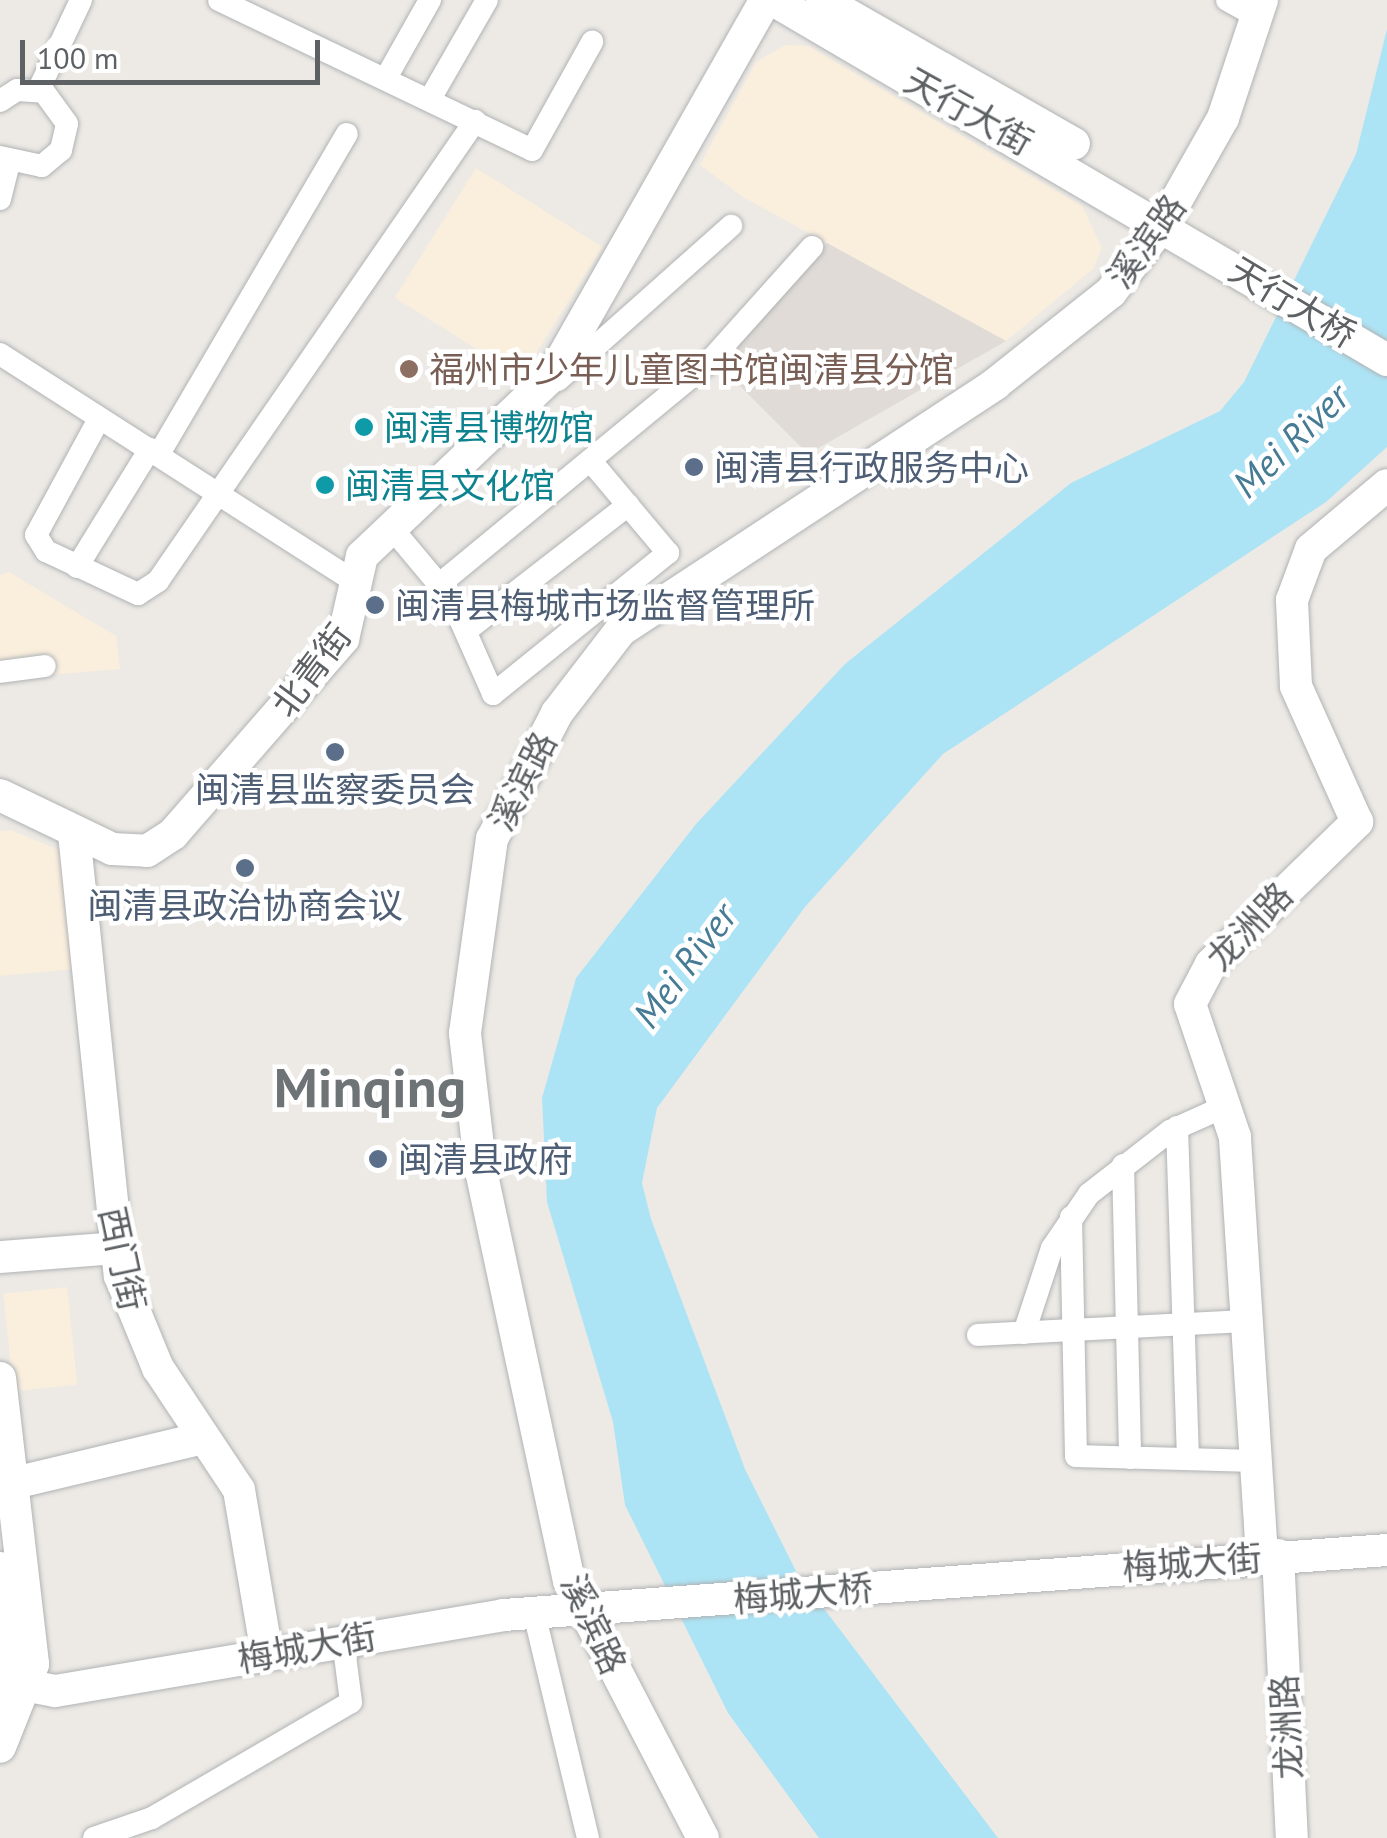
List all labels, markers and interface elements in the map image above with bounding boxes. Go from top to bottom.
scale bar [25,20,325,82]
text: 100 m [37,38,118,77]
street label: 天行大街 [898,59,1040,163]
street label: 溪滨路 [1098,186,1194,296]
street label: 天行大桥 [1222,248,1364,356]
place label: 福州市少年儿童图书馆闽清县分馆 [429,348,954,390]
marker: 福州市少年儿童图书馆闽清县分馆 [398,358,420,380]
water label: Mei River [1223,374,1357,506]
place label: 闽清县博物馆 [384,406,594,448]
marker: 闽清县博物馆 [353,416,375,438]
place label: 闽清县行政服务中心 [714,446,1029,488]
marker: 闽清县行政服务中心 [683,456,705,478]
place label: 闽清县文化馆 [345,464,555,506]
marker: 闽清县文化馆 [314,474,336,496]
place label: 闽清县梅城市场监督管理所 [395,584,815,626]
marker: 闽清县梅城市场监督管理所 [364,594,386,616]
street label: 北青街 [263,615,359,725]
street label: 溪滨路 [479,725,565,837]
marker: 闽清县监察委员会 [324,741,346,763]
place label: 闽清县监察委员会 [195,768,475,810]
marker: 闽清县政治协商会议 [234,857,256,879]
street label: 龙洲路 [1197,874,1301,978]
place label: 闽清县政治协商会议 [88,884,402,926]
water label: Mei River [623,894,745,1036]
district label: Minqing [274,1054,466,1120]
place label: 闽清县政府 [398,1138,573,1180]
marker: 闽清县政府 [367,1148,389,1170]
street label: 西门街 [92,1203,154,1315]
street label: 梅城大街 [1121,1536,1263,1588]
street label: 梅城大桥 [731,1566,875,1620]
street label: 溪滨路 [553,1568,635,1680]
street label: 梅城大街 [234,1614,380,1680]
street label: 龙洲路 [1262,1673,1310,1781]

